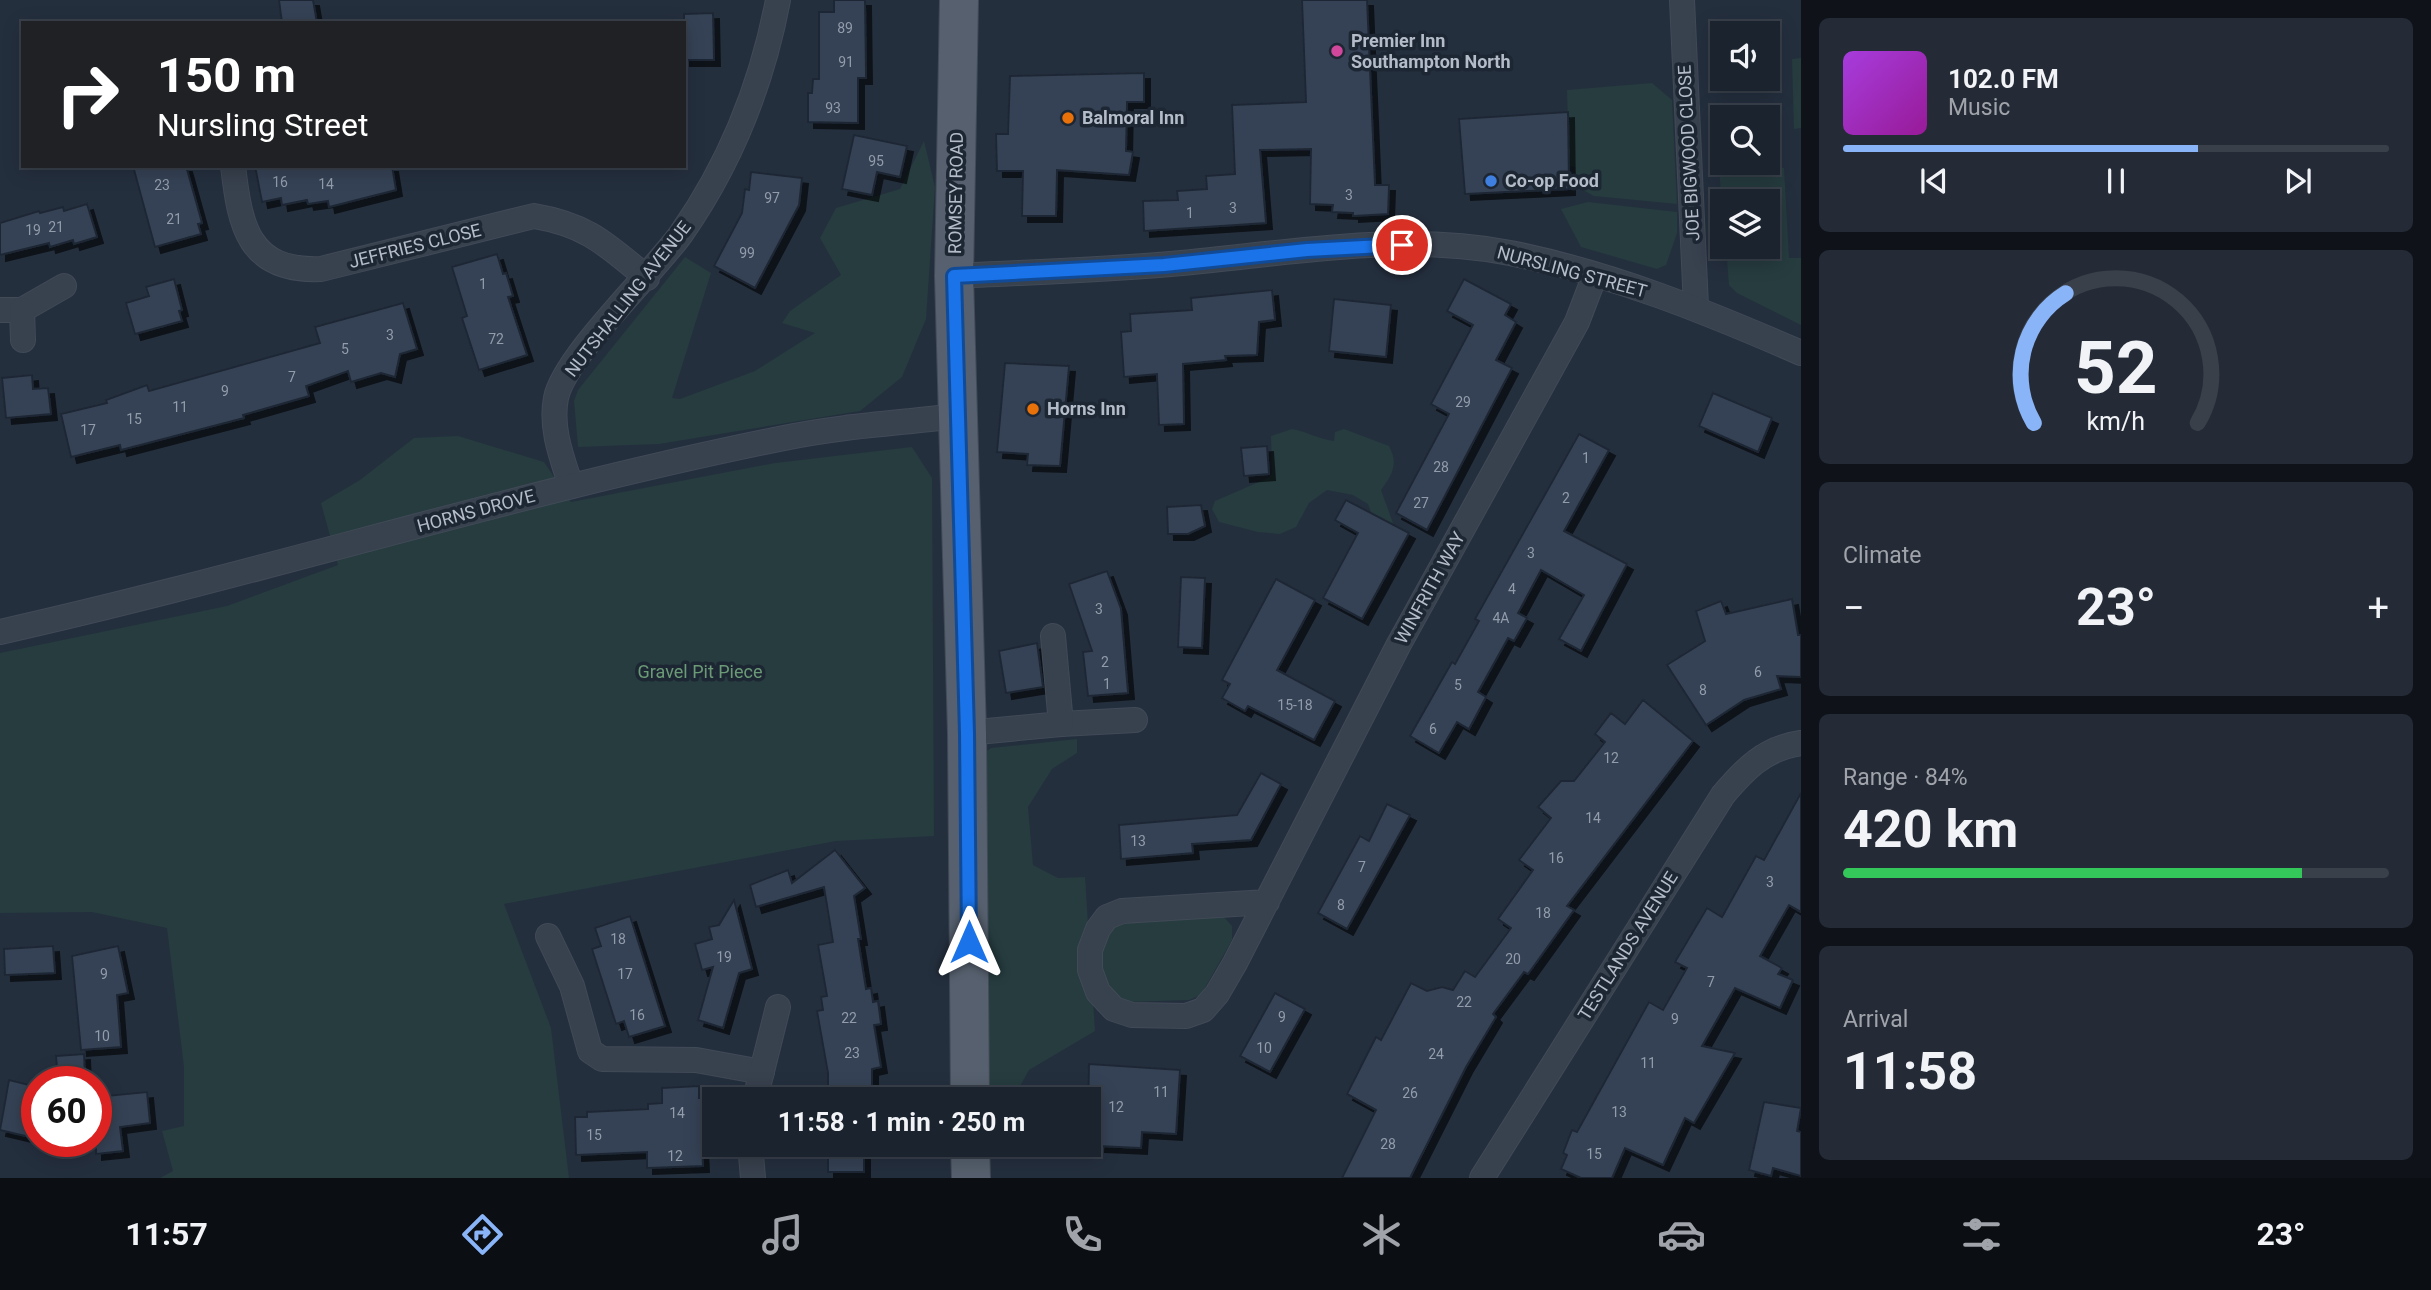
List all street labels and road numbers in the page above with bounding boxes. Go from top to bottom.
street label: JOE BIGWOOD CLOSE [1673,64,1704,242]
street label: ROMSEY ROAD [944,132,967,254]
street label: NUTSHALLING AVENUE [560,217,695,381]
street label: JEFFRIES CLOSE [347,219,483,272]
street label: NURSLING STREET [1495,241,1650,302]
street label: HORNS DROVE [415,485,537,536]
street label: WINFRITH WAY [1390,528,1469,647]
street label: TESTLANDS AVENUE [1573,868,1682,1024]

